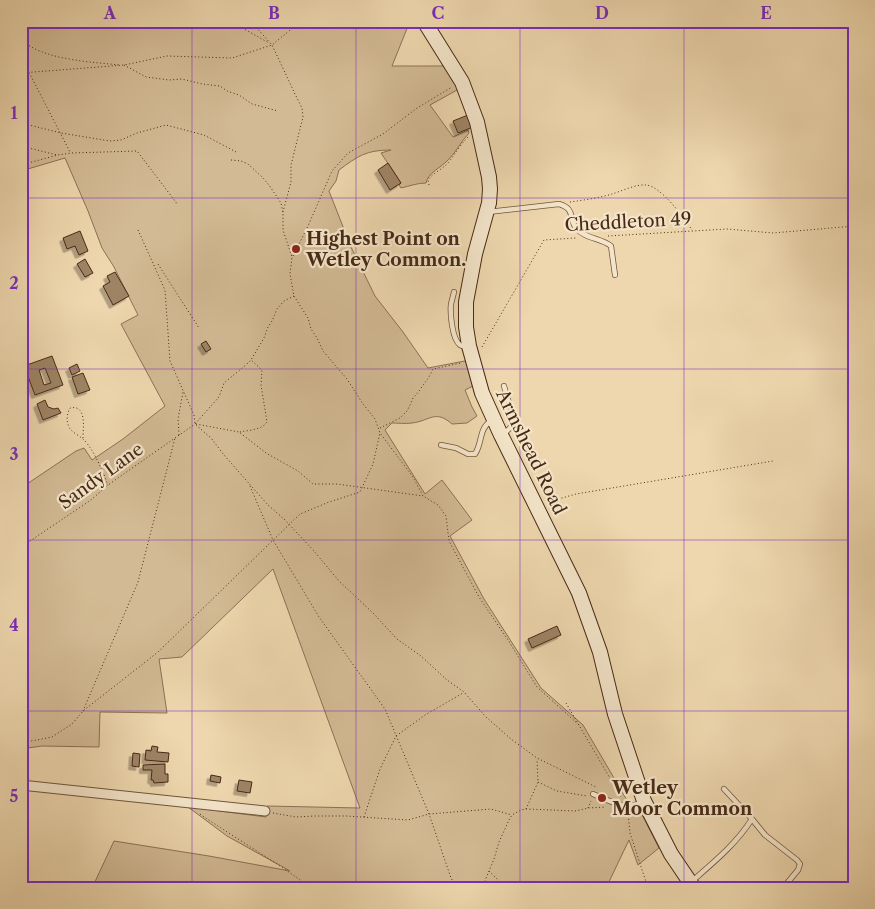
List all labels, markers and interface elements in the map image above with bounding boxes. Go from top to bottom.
text: A [103,3,117,23]
text: B [268,3,280,23]
text: C [432,3,444,23]
text: D [595,3,609,23]
text: E [760,3,772,23]
text: 1 [10,103,18,123]
street label: Cheddleton 49 [564,208,692,236]
place label: Highest Point on Wetley Common. [305,228,466,271]
marker: Highest Point on Wetley Common. [290,243,302,255]
text: 2 [9,273,19,293]
street label: Armshead Road [491,385,571,518]
street label: Sandy Lane [54,438,148,514]
text: 3 [9,444,19,464]
text: 4 [9,615,19,635]
place label: Wetley Moor Common [611,777,753,820]
text: 5 [10,786,19,806]
marker: Wetley Moor Common [596,792,608,804]

